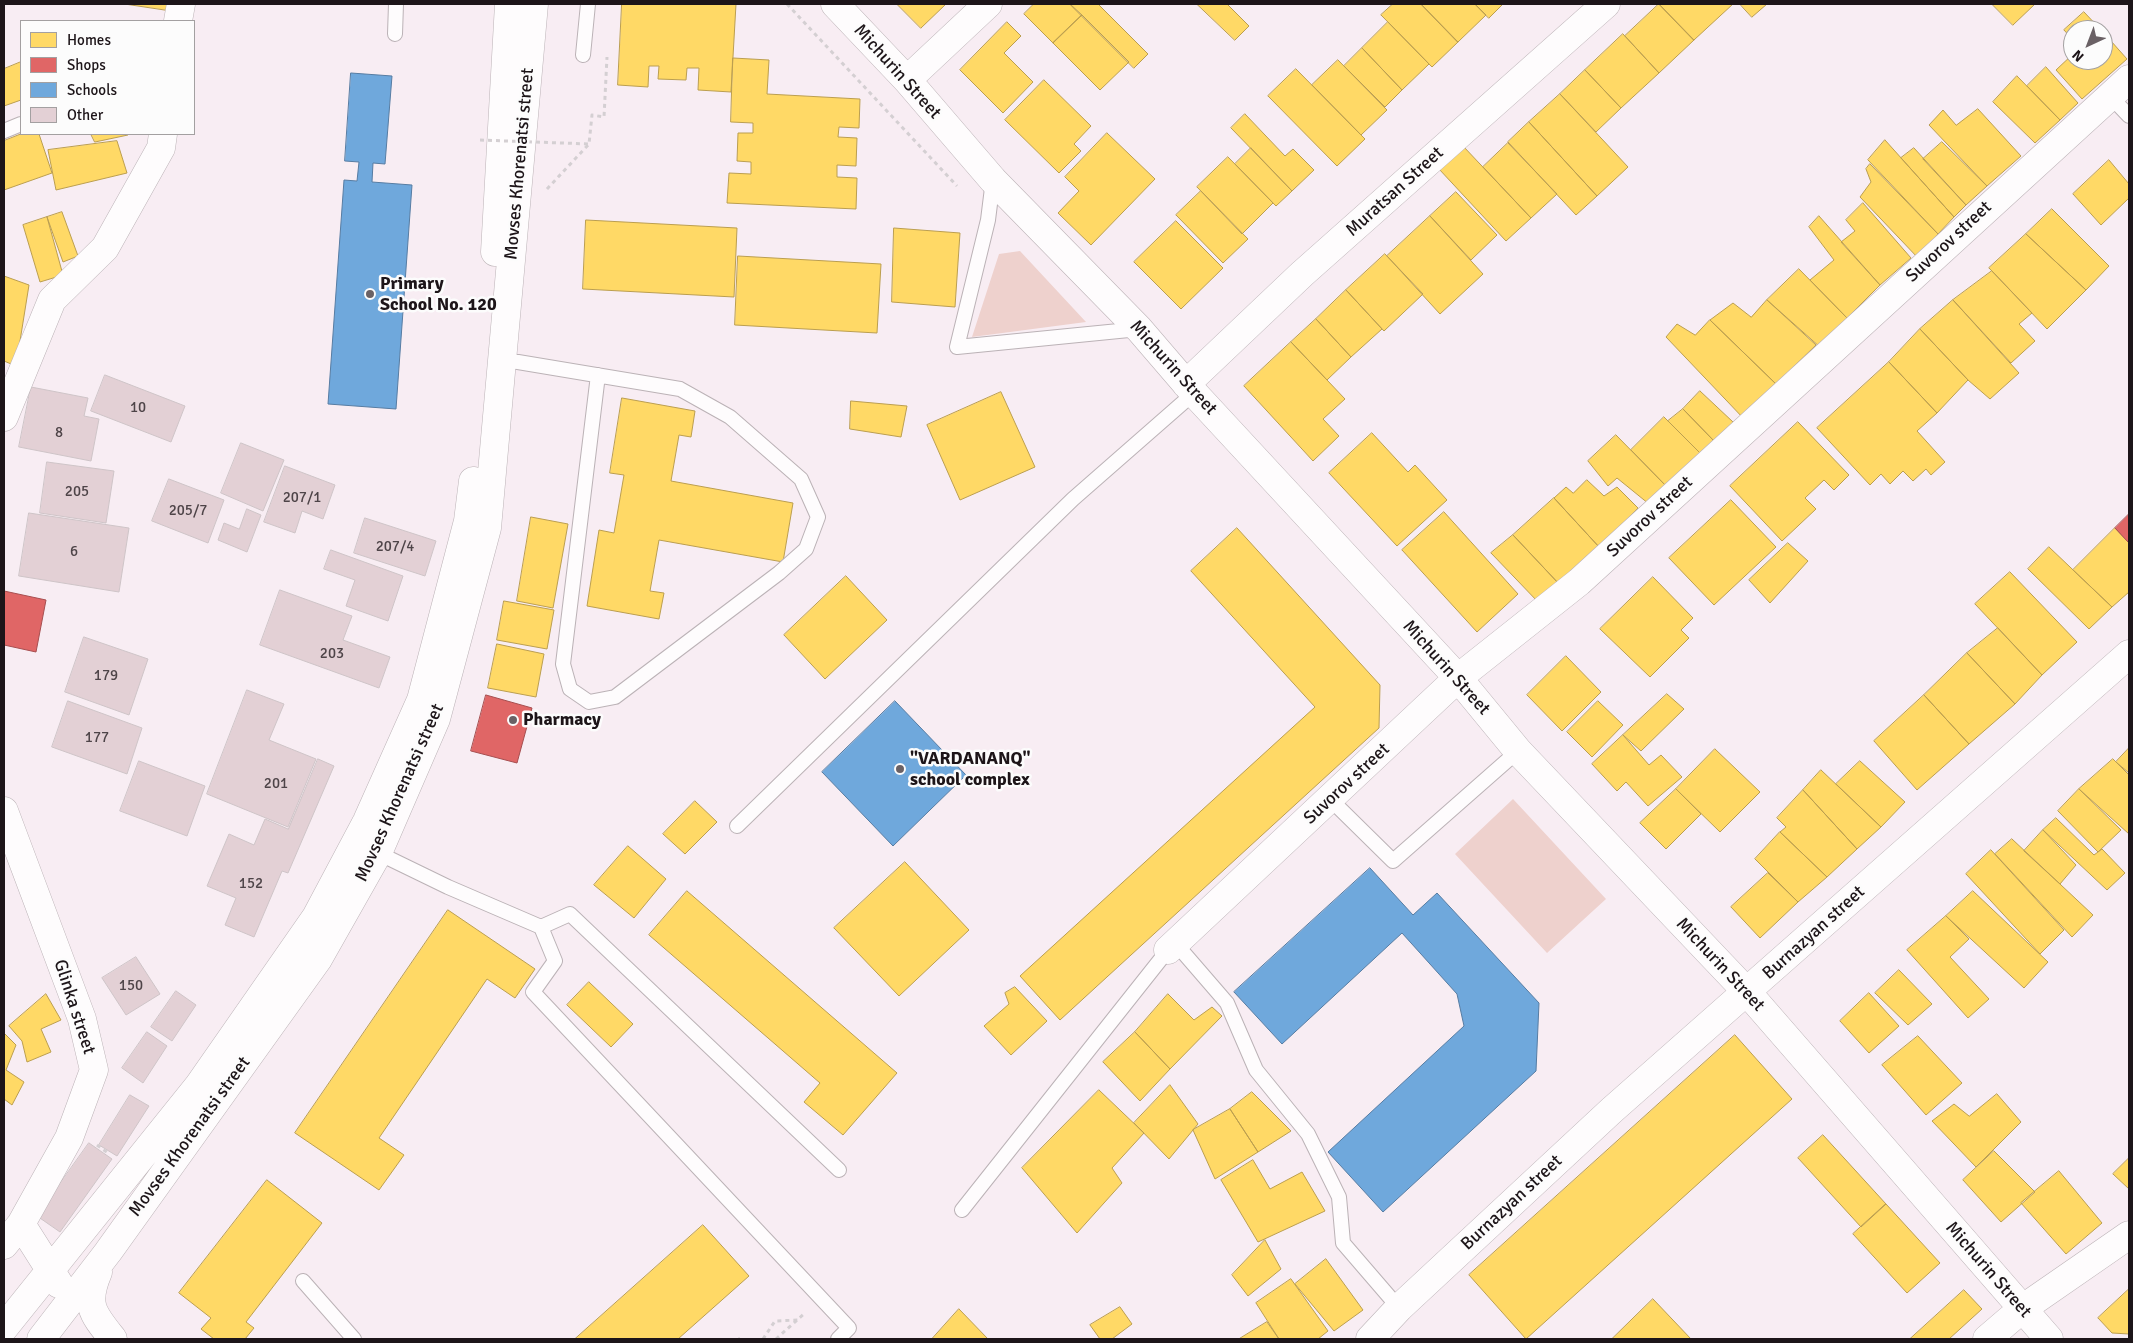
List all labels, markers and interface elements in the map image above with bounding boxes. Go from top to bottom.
legend [20,20,195,135]
street label: Michurin Street [849,20,945,124]
north arrow [2063,20,2113,70]
text: Homes [67,31,111,49]
text: N [2069,46,2087,65]
text: Shops [67,56,106,74]
street label: Movses Khorenatsi street [501,67,539,261]
text: Schools [67,81,117,99]
text: Other [67,106,103,124]
street label: Muratsan Street [1342,143,1448,241]
street label: Suvorov street [1902,197,1996,287]
place label: Primary School No. 120 [380,273,497,316]
marker: Primary School No. 120 [364,288,376,300]
street label: Michurin Street [1125,316,1221,420]
house number: 10 [130,399,146,417]
house number: 8 [55,424,63,442]
street label: Suvorov street [1603,472,1697,562]
house number: 205 [65,483,89,501]
house number: 207/1 [283,489,321,507]
house number: 205/7 [169,502,207,520]
house number: 207/4 [376,538,414,556]
house number: 6 [70,543,78,561]
street label: Michurin Street [1398,616,1494,720]
house number: 203 [320,645,344,663]
house number: 179 [94,667,118,685]
street label: Movses Khorenatsi street [351,701,449,885]
place label: Pharmacy [523,709,601,731]
marker: Pharmacy [507,714,519,726]
house number: 177 [85,729,109,747]
street label: Suvorov street [1300,739,1394,829]
place label: "VARDANANQ" school complex [910,748,1031,791]
marker: "VARDANANQ" school complex [894,763,906,775]
house number: 201 [264,775,288,793]
house number: 152 [239,875,263,893]
street label: Burnazyan street [1758,881,1870,985]
street label: Michurin Street [1671,914,1769,1016]
street label: Glinka street [49,957,99,1057]
house number: 150 [119,977,143,995]
street label: Movses Khorenatsi street [125,1053,255,1221]
street label: Burnazyan street [1457,1151,1567,1255]
street label: Michurin Street [1940,1218,2036,1322]

